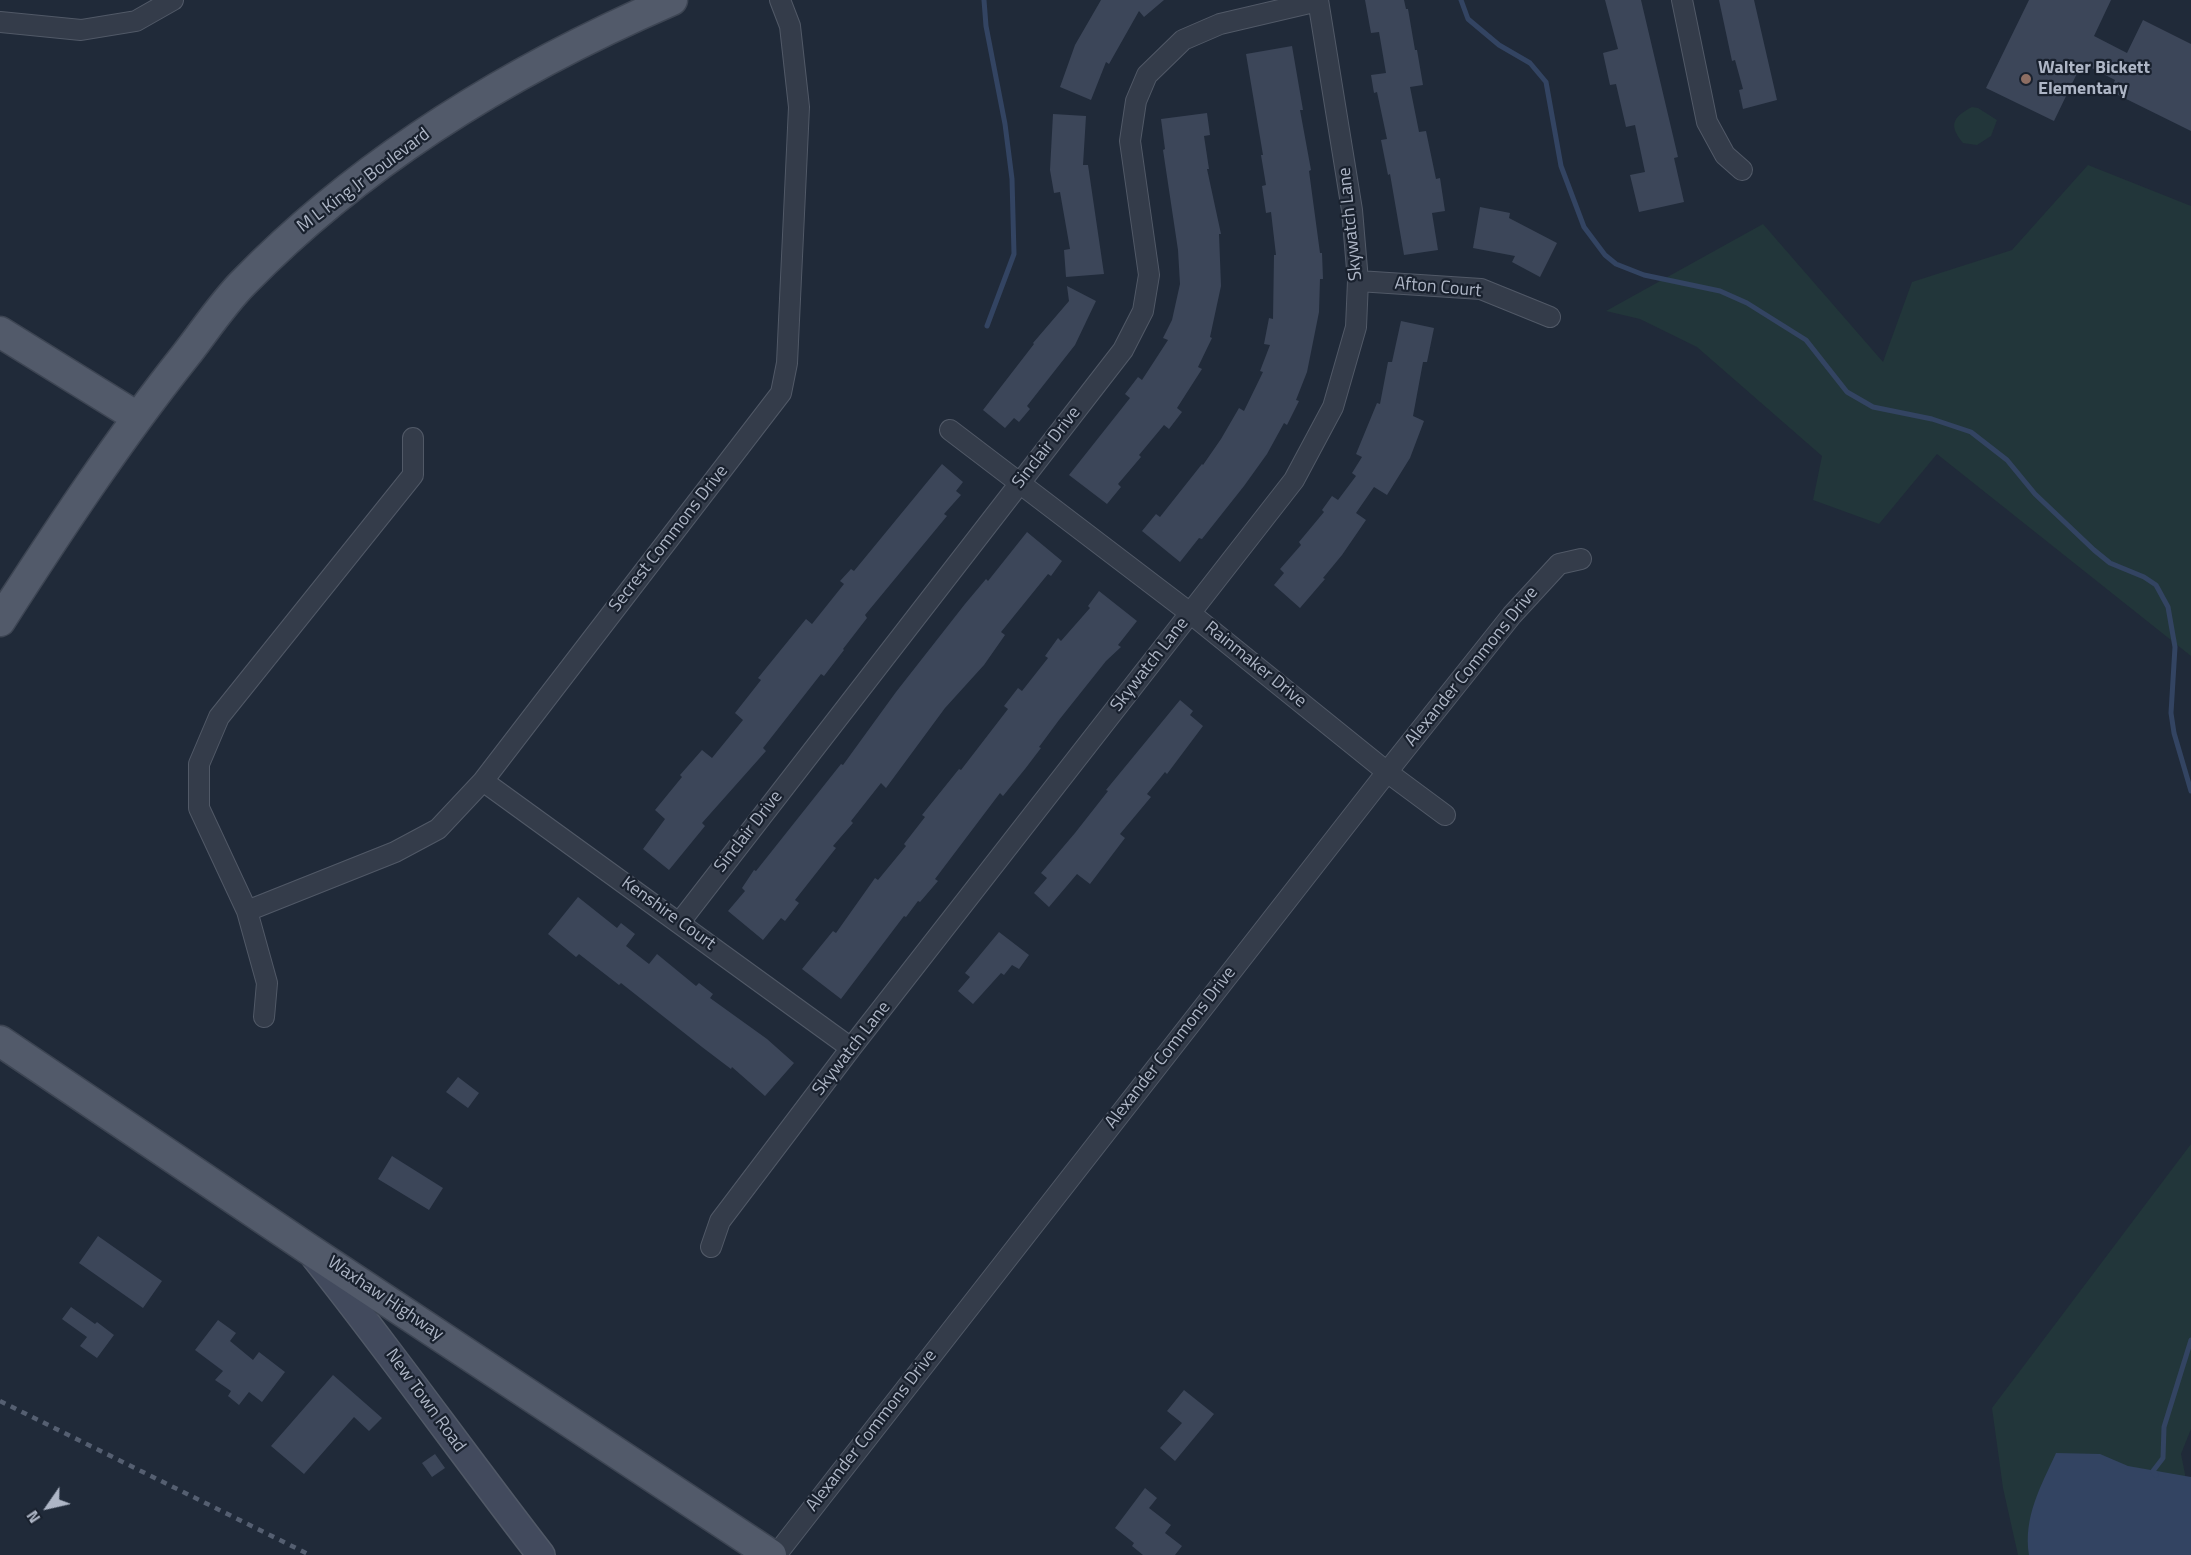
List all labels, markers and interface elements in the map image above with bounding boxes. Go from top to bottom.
place label: Walter Bickett Elementary [2038,58,2150,100]
marker: Walter Bickett Elementary [2019,72,2033,86]
street label: M L King Jr Boulevard [293,124,435,238]
street label: Skywatch Lane [1334,166,1368,282]
street label: Afton Court [1394,273,1482,303]
street label: Sinclair Drive [1008,403,1086,493]
street label: Secrest Commons Drive [605,461,733,617]
street label: Alexander Commons Drive [1401,583,1543,751]
street label: Skywatch Lane [1106,613,1194,717]
street label: Rainmaker Drive [1200,617,1310,713]
street label: Sinclair Drive [710,787,788,877]
street label: Kenshire Court [617,873,719,955]
street label: Alexander Commons Drive [1101,963,1241,1133]
street label: Skywatch Lane [808,997,896,1101]
street label: Waxhaw Highway [323,1252,447,1346]
street label: New Town Road [380,1345,470,1457]
street label: Alexander Commons Drive [802,1346,942,1516]
north arrow [18,1477,78,1537]
text: N [20,1506,46,1528]

